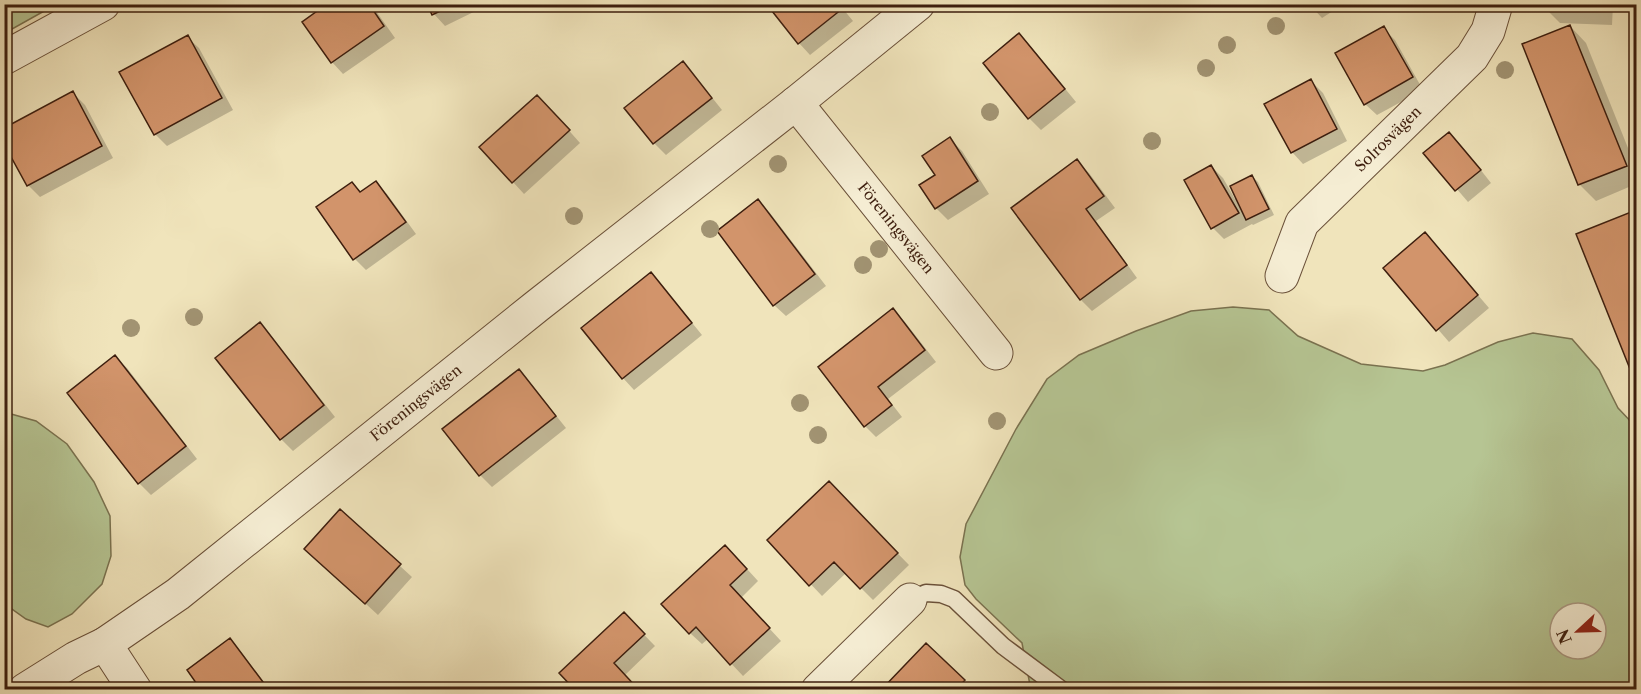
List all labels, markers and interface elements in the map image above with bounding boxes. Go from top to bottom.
street label: Solrosvägen [1350,101,1426,175]
street label: Föreningsvägen [854,178,939,278]
street label: Föreningsvägen [366,360,466,445]
north arrow [1548,601,1608,661]
text: N [1552,626,1576,647]

